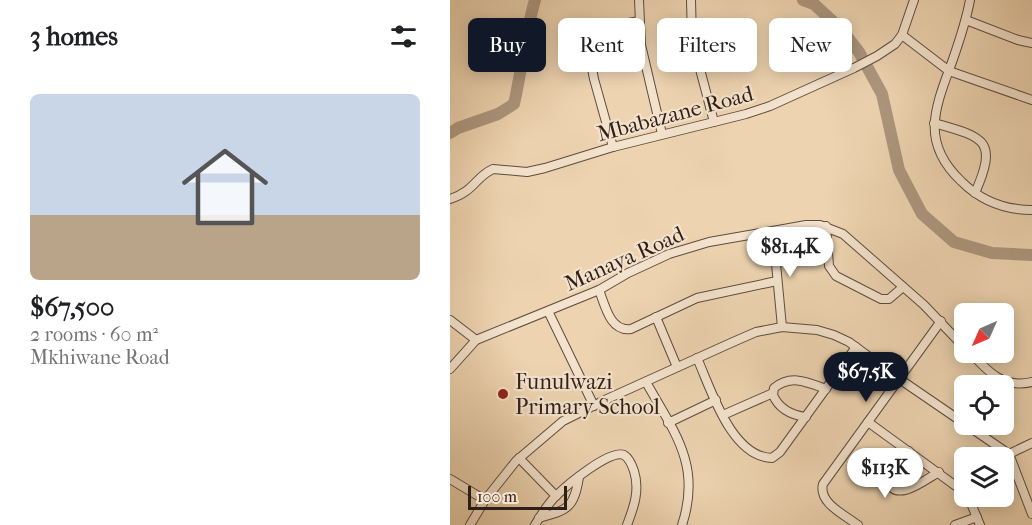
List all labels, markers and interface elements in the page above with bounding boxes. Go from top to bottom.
chip: Buy [468,18,546,72]
chip: Rent [558,18,645,72]
chip: Filters [657,18,757,72]
chip: New [769,18,852,72]
icon: filters [387,20,420,53]
text: 3 homes [30,21,118,52]
street label: Mbabazane Road [594,80,757,147]
icon: home [171,133,279,241]
street label: Manaya Road [561,221,689,297]
pin: $81.4K [741,227,839,278]
text: $81.4K [761,235,819,258]
text: $67,500 [30,292,114,323]
north arrow [954,303,1014,363]
map controls [954,303,1014,507]
text: 2 rooms · 60 m² [30,323,158,346]
text: Mkhiwane Road [30,346,170,369]
pin: $67.5K [817,352,915,403]
text: $67.5K [837,360,895,383]
place label: Funulwazi Primary School [515,369,660,420]
button: locate [954,375,1014,435]
marker: Funulwazi Primary School [496,387,510,401]
button: layers [954,447,1014,507]
pin: $113K [843,448,927,499]
text: $113K [861,456,909,479]
scale bar [468,483,567,510]
text: 100 m [477,487,517,506]

